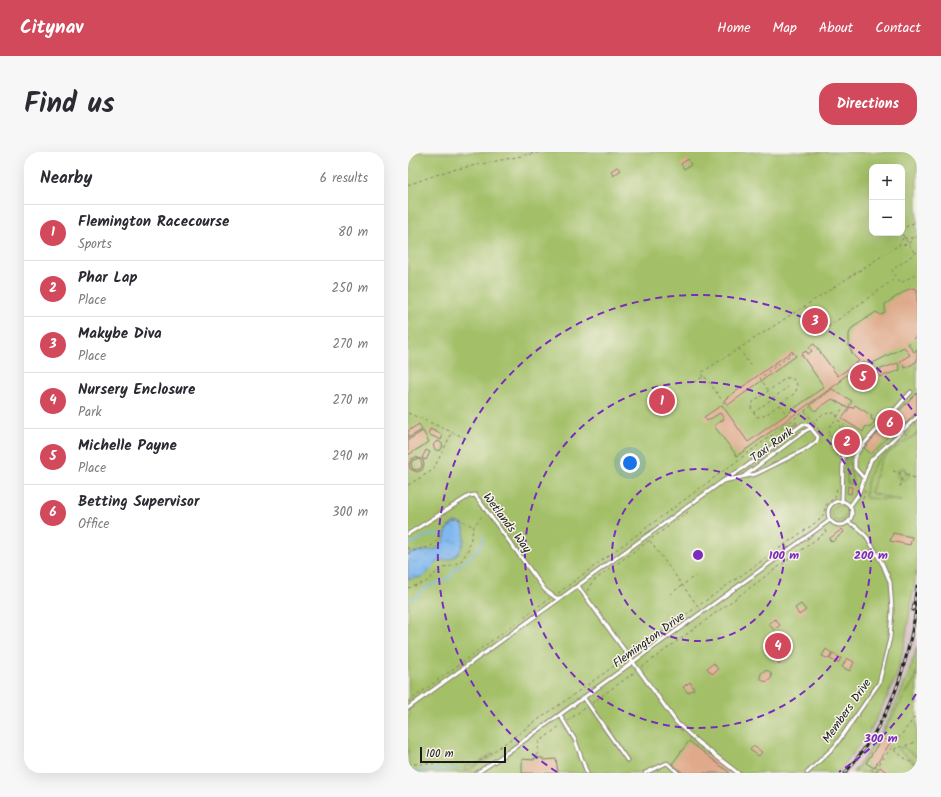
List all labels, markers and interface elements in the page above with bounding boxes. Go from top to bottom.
text: Citynav [20,13,83,43]
text: Home [717,17,751,39]
text: Map [773,17,797,39]
text: About [819,17,853,39]
text: Contact [875,17,921,39]
text: Find us [24,82,115,127]
button: Directions [819,83,917,125]
map controls [869,164,905,236]
button: + [869,164,905,200]
text: Nearby [40,165,92,192]
text: 6 results [320,168,368,189]
button: − [869,200,905,236]
text: Flemington Racecourse [78,210,229,234]
text: 1 [51,222,55,243]
text: 80 m [338,222,368,243]
text: Sports [78,234,112,255]
text: Phar Lap [78,266,137,290]
text: 2 [49,278,57,299]
text: 250 m [331,278,368,299]
text: Place [78,290,106,311]
pin: 3 [802,306,828,336]
text: Makybe Diva [78,322,162,346]
text: 3 [49,334,57,355]
text: 270 m [332,334,368,355]
text: Place [78,346,106,367]
pin: 5 [850,362,876,392]
text: Nursery Enclosure [78,378,195,402]
pin: 1 [649,386,675,416]
text: 4 [49,390,57,411]
text: 270 m [332,390,368,411]
text: Park [78,402,102,423]
pin: 6 [877,408,903,438]
street label: Taxi Rank [746,423,798,467]
pin: 2 [834,427,860,457]
text: Michelle Payne [78,434,177,458]
text: 5 [50,446,56,467]
text: 290 m [332,446,368,467]
your location [620,453,640,473]
text: Place [78,458,106,479]
street label: Wetlands Way [478,489,536,557]
text: Betting Supervisor [78,490,199,514]
text: 6 [49,502,57,523]
text: 300 m [332,502,368,523]
text: Office [78,514,109,535]
text: 100 m [769,546,799,565]
text: 200 m [854,546,888,565]
centre of rings [691,548,705,562]
street label: Flemington Drive [609,607,690,673]
pin: 4 [765,631,791,661]
street label: Members Drive [818,674,877,747]
text: 300 m [863,729,898,748]
scale bar [420,745,506,764]
text: 100 m [426,745,454,763]

